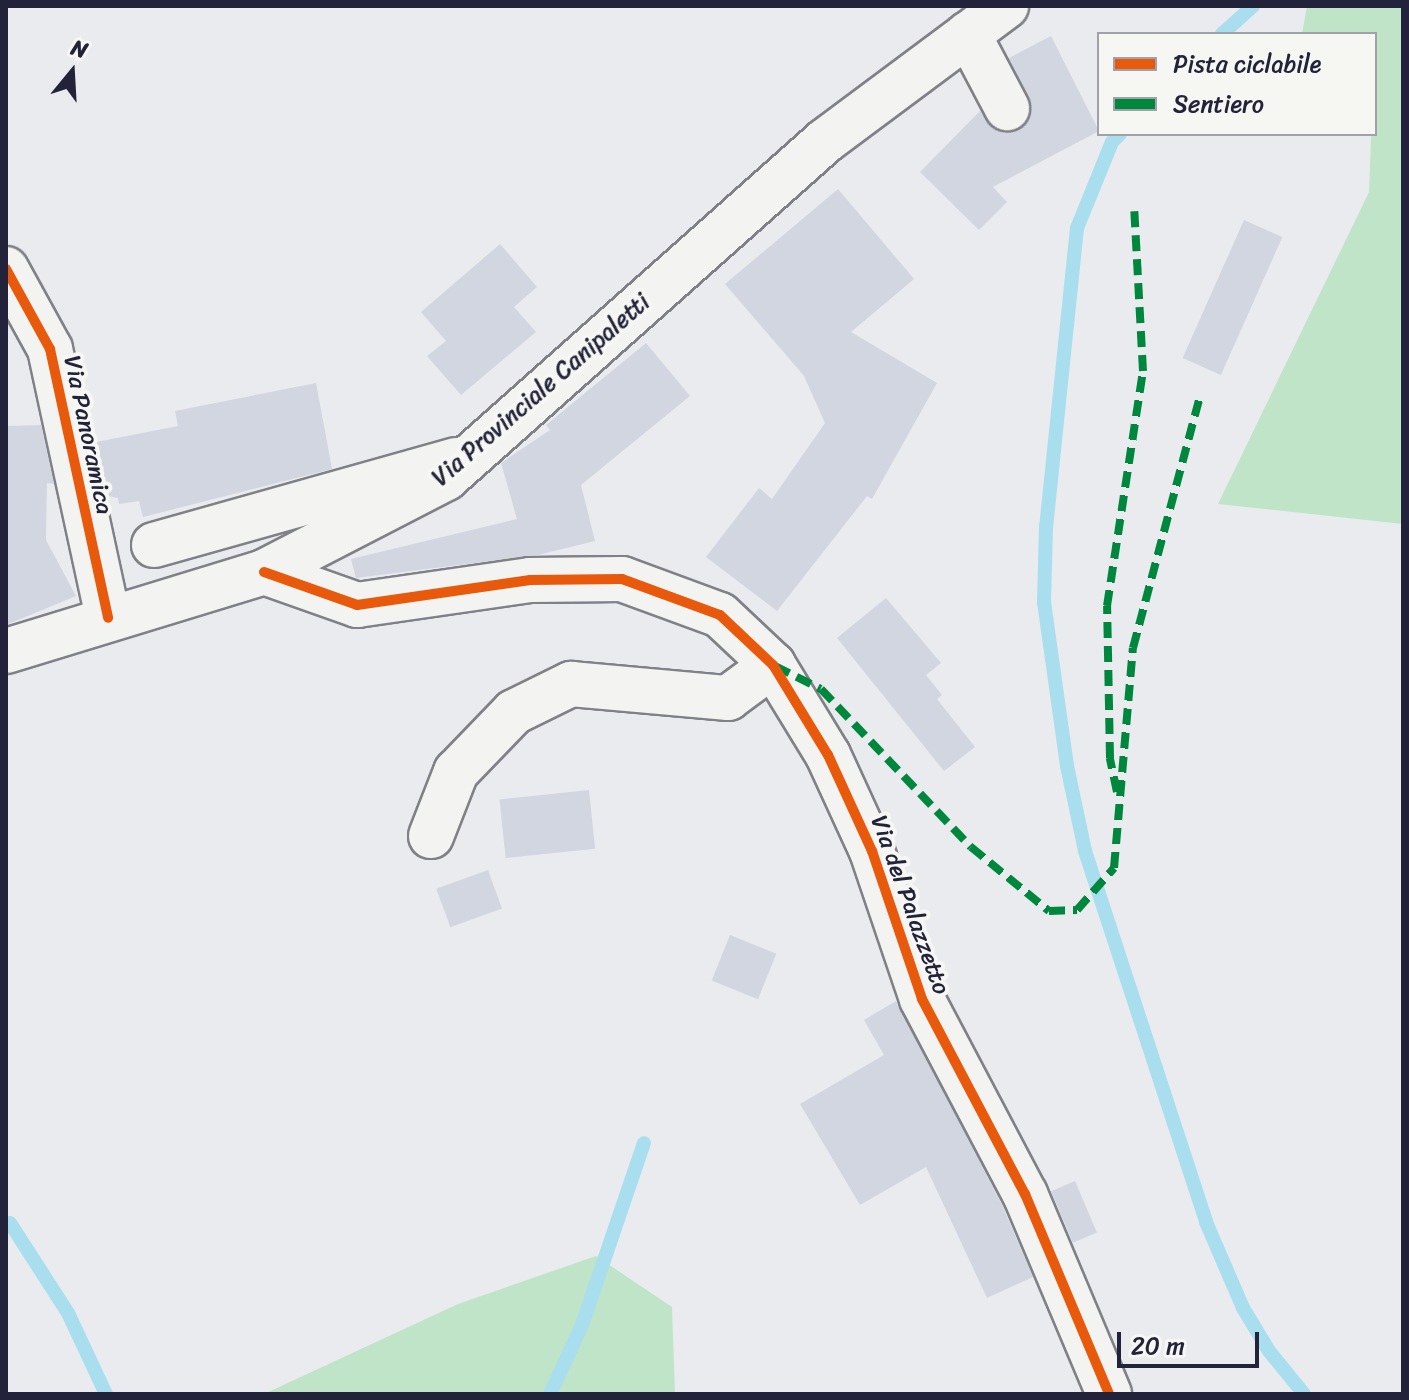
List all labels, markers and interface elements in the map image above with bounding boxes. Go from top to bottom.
text: N [66,28,93,70]
north arrow [32,32,112,112]
legend [1097,32,1377,136]
text: Pista ciclabile [1173,43,1321,85]
text: Sentiero [1173,83,1264,125]
street label: Via Provinciale Canipaletti [426,287,656,493]
street label: Via Panoramica [57,353,119,517]
street label: Via del Palazzetto [864,811,956,999]
scale bar [1121,1316,1263,1366]
text: 20 m [1131,1325,1185,1367]

